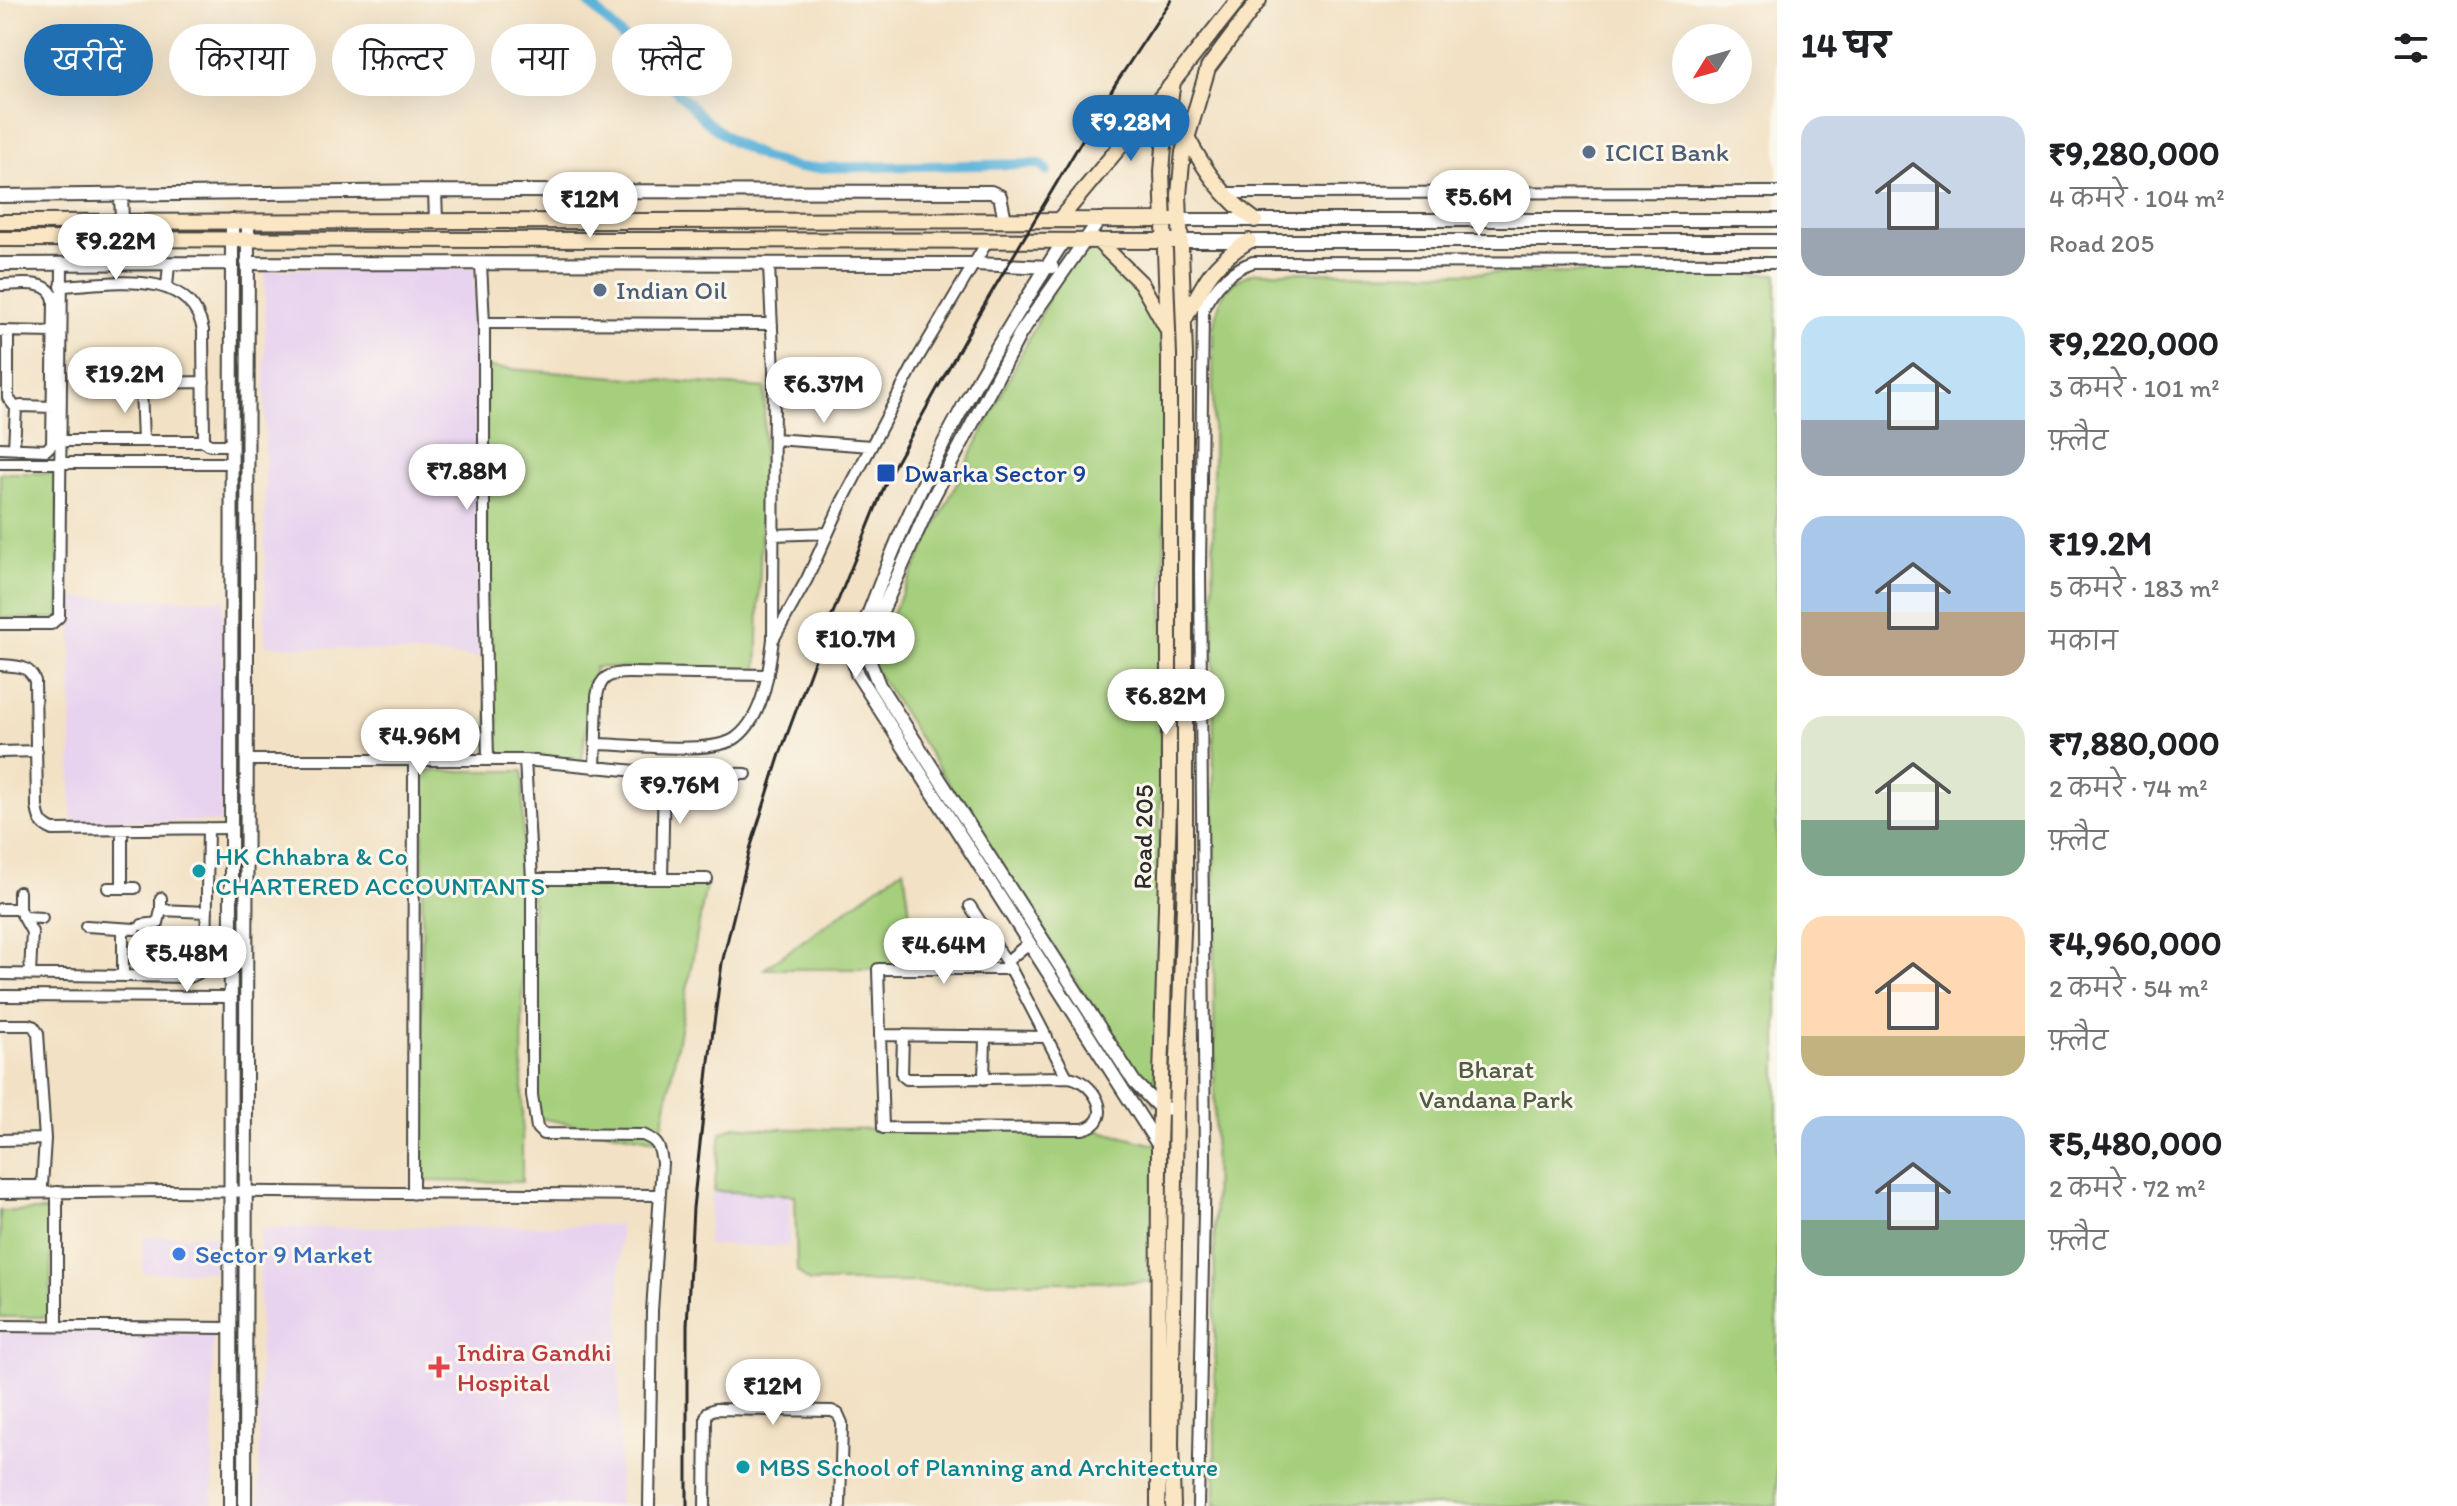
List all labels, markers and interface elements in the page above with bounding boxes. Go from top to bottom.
chip: खरीदें [24,24,153,96]
chip: किराया [169,24,316,96]
chip: फ़िल्टर [332,24,475,96]
chip: नया [491,24,596,96]
chip: फ़्लैट [612,24,732,96]
north arrow [1672,24,1752,104]
map controls [1672,24,1752,104]
text: 14 घर [1801,25,1890,66]
icon: filters [2389,26,2433,70]
pin: ₹9.28M [1066,95,1196,163]
text: ₹9.28M [1090,105,1172,137]
text: ₹9,280,000 [2049,133,2220,174]
place label: ICICI Bank [1605,136,1729,168]
marker: ICICI Bank [1580,143,1598,161]
icon: home [1865,148,1961,244]
pin: ₹5.6M [1423,170,1535,238]
pin: ₹12M [543,172,637,240]
text: ₹5.6M [1446,180,1512,212]
text: ₹12M [561,182,619,214]
text: 4 कमरे · 104 m² [2049,182,2225,214]
pin: ₹9.22M [51,214,181,282]
text: ₹9.22M [76,224,156,256]
text: Road 205 [2049,227,2154,259]
place label: Indian Oil [616,274,727,306]
marker: Indian Oil [591,281,609,299]
text: ₹9,220,000 [2049,323,2219,364]
pin: ₹19.2M [60,347,190,415]
icon: home [1865,348,1961,444]
text: ₹19.2M [86,357,164,389]
pin: ₹6.37M [759,357,889,425]
text: ₹6.37M [784,367,864,399]
text: 3 कमरे · 101 m² [2049,372,2220,404]
text: फ़्लैट [2049,425,2108,457]
pin: ₹7.88M [402,444,532,512]
text: ₹7.88M [427,454,507,486]
place label: Dwarka Sector 9 [904,457,1086,489]
marker: Dwarka Sector 9 [875,462,897,484]
text: ₹19.2M [2049,523,2152,564]
icon: home [1865,548,1961,644]
text: 5 कमरे · 183 m² [2049,572,2219,604]
pin: ₹10.7M [791,612,921,680]
text: ₹10.7M [816,622,896,654]
text: मकान [2049,625,2118,657]
pin: ₹6.82M [1101,669,1231,737]
text: ₹6.82M [1125,679,1207,711]
pin: ₹4.96M [355,709,485,777]
text: ₹4.96M [379,719,461,751]
text: ₹7,880,000 [2049,723,2220,764]
icon: home [1865,748,1961,844]
pin: ₹9.76M [615,758,745,826]
text: ₹9.76M [640,768,720,800]
text: 2 कमरे · 74 m² [2049,772,2208,804]
street label: Road 205 [1126,784,1160,890]
text: फ़्लैट [2049,825,2108,857]
place label: HK Chhabra & Co CHARTERED ACCOUNTANTS [215,840,545,902]
marker: HK Chhabra & Co CHARTERED ACCOUNTANTS [190,862,208,880]
pin: ₹4.64M [879,918,1009,986]
text: ₹4,960,000 [2049,923,2222,964]
pin: ₹5.48M [122,926,252,994]
text: ₹4.64M [902,928,986,960]
text: ₹5.48M [145,936,229,968]
icon: home [1865,948,1961,1044]
text: 2 कमरे · 54 m² [2049,972,2208,1004]
text: फ़्लैट [2049,1025,2108,1057]
park label: Bharat Vandana Park [1419,1053,1573,1115]
text: ₹5,480,000 [2049,1123,2222,1164]
icon: home [1865,1148,1961,1244]
text: 2 कमरे · 72 m² [2049,1172,2206,1204]
text: फ़्लैट [2049,1225,2108,1257]
place label: Sector 9 Market [195,1238,373,1270]
marker: Sector 9 Market [170,1245,188,1263]
place label: Indira Gandhi Hospital [457,1336,611,1398]
marker: Indira Gandhi Hospital [428,1356,450,1378]
pin: ₹12M [726,1359,820,1427]
text: ₹12M [744,1369,802,1401]
place label: MBS School of Planning and Architecture [759,1451,1218,1483]
marker: MBS School of Planning and Architecture [734,1458,752,1476]

